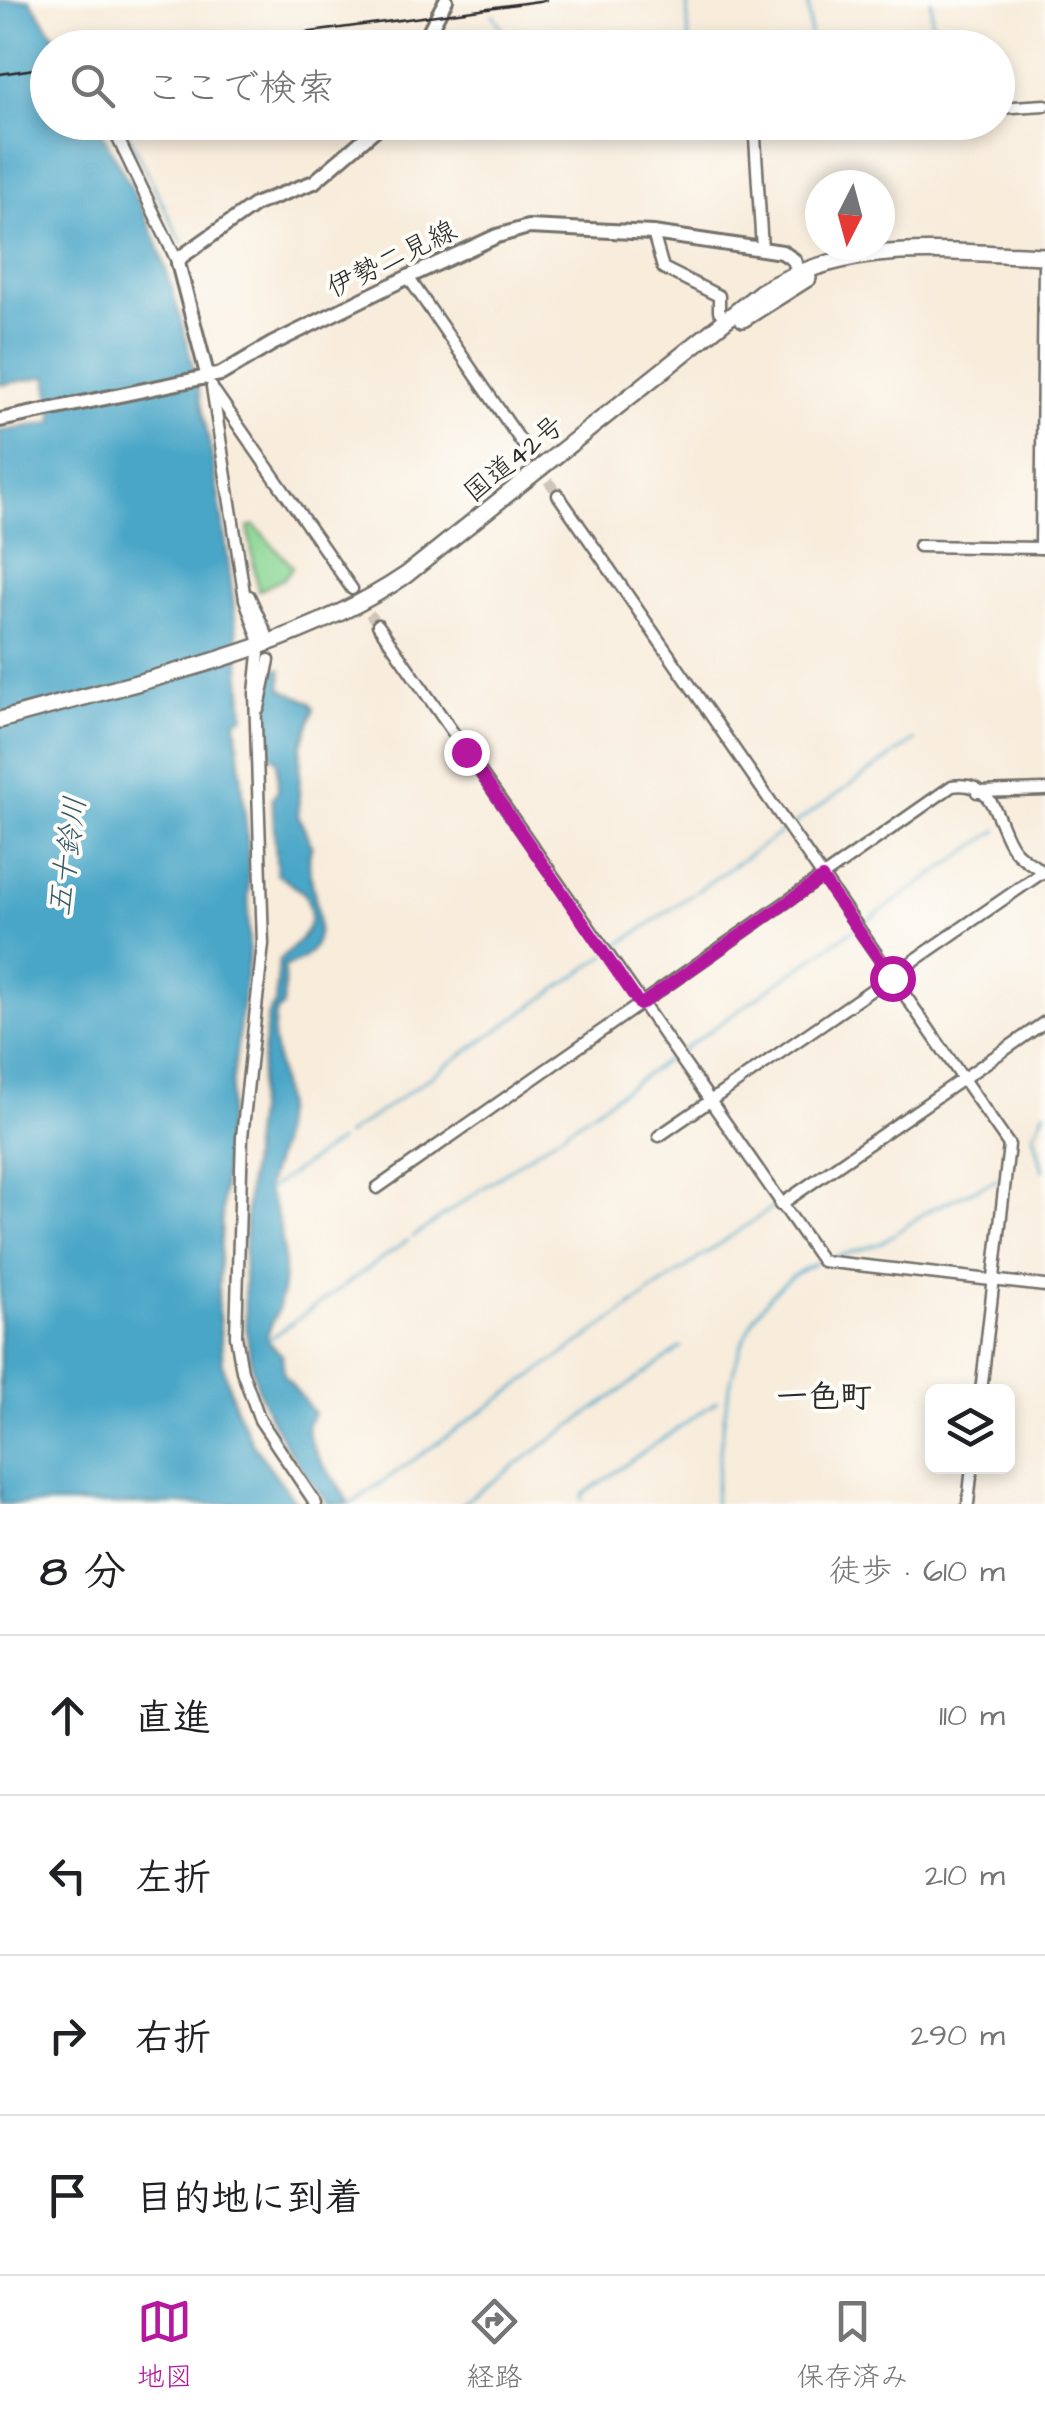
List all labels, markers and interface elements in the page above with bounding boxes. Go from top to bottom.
search box [30,30,1015,140]
icon: search [65,58,120,113]
text: ここで検索 [145,63,335,115]
north arrow [805,170,895,260]
street label: 伊勢二見線 [320,211,463,308]
street label: 国道42号 [455,407,572,512]
route end [444,730,490,776]
water label: 五十鈴川 [39,794,97,918]
route start [870,956,916,1002]
district label: 一色町 [776,1375,872,1420]
map controls [925,1384,1015,1474]
button: layers [925,1384,1015,1474]
text: 8 分 [40,1544,126,1602]
text: 徒歩 · 610 m [829,1549,1005,1594]
icon: ahead [40,1688,95,1743]
text: 直進 [135,1693,211,1745]
text: 110 m [939,1693,1005,1738]
icon: left [40,1848,95,1903]
text: 左折 [135,1853,211,1905]
text: 210 m [925,1853,1005,1898]
icon: right [40,2008,95,2063]
text: 右折 [135,2013,211,2065]
text: 290 m [911,2013,1005,2058]
icon: arrive [40,2168,95,2223]
text: 目的地に到着 [135,2173,363,2225]
tab: 地図 [137,2294,193,2397]
tab: 経路 [466,2294,522,2397]
tab: 保存済み [796,2294,908,2397]

